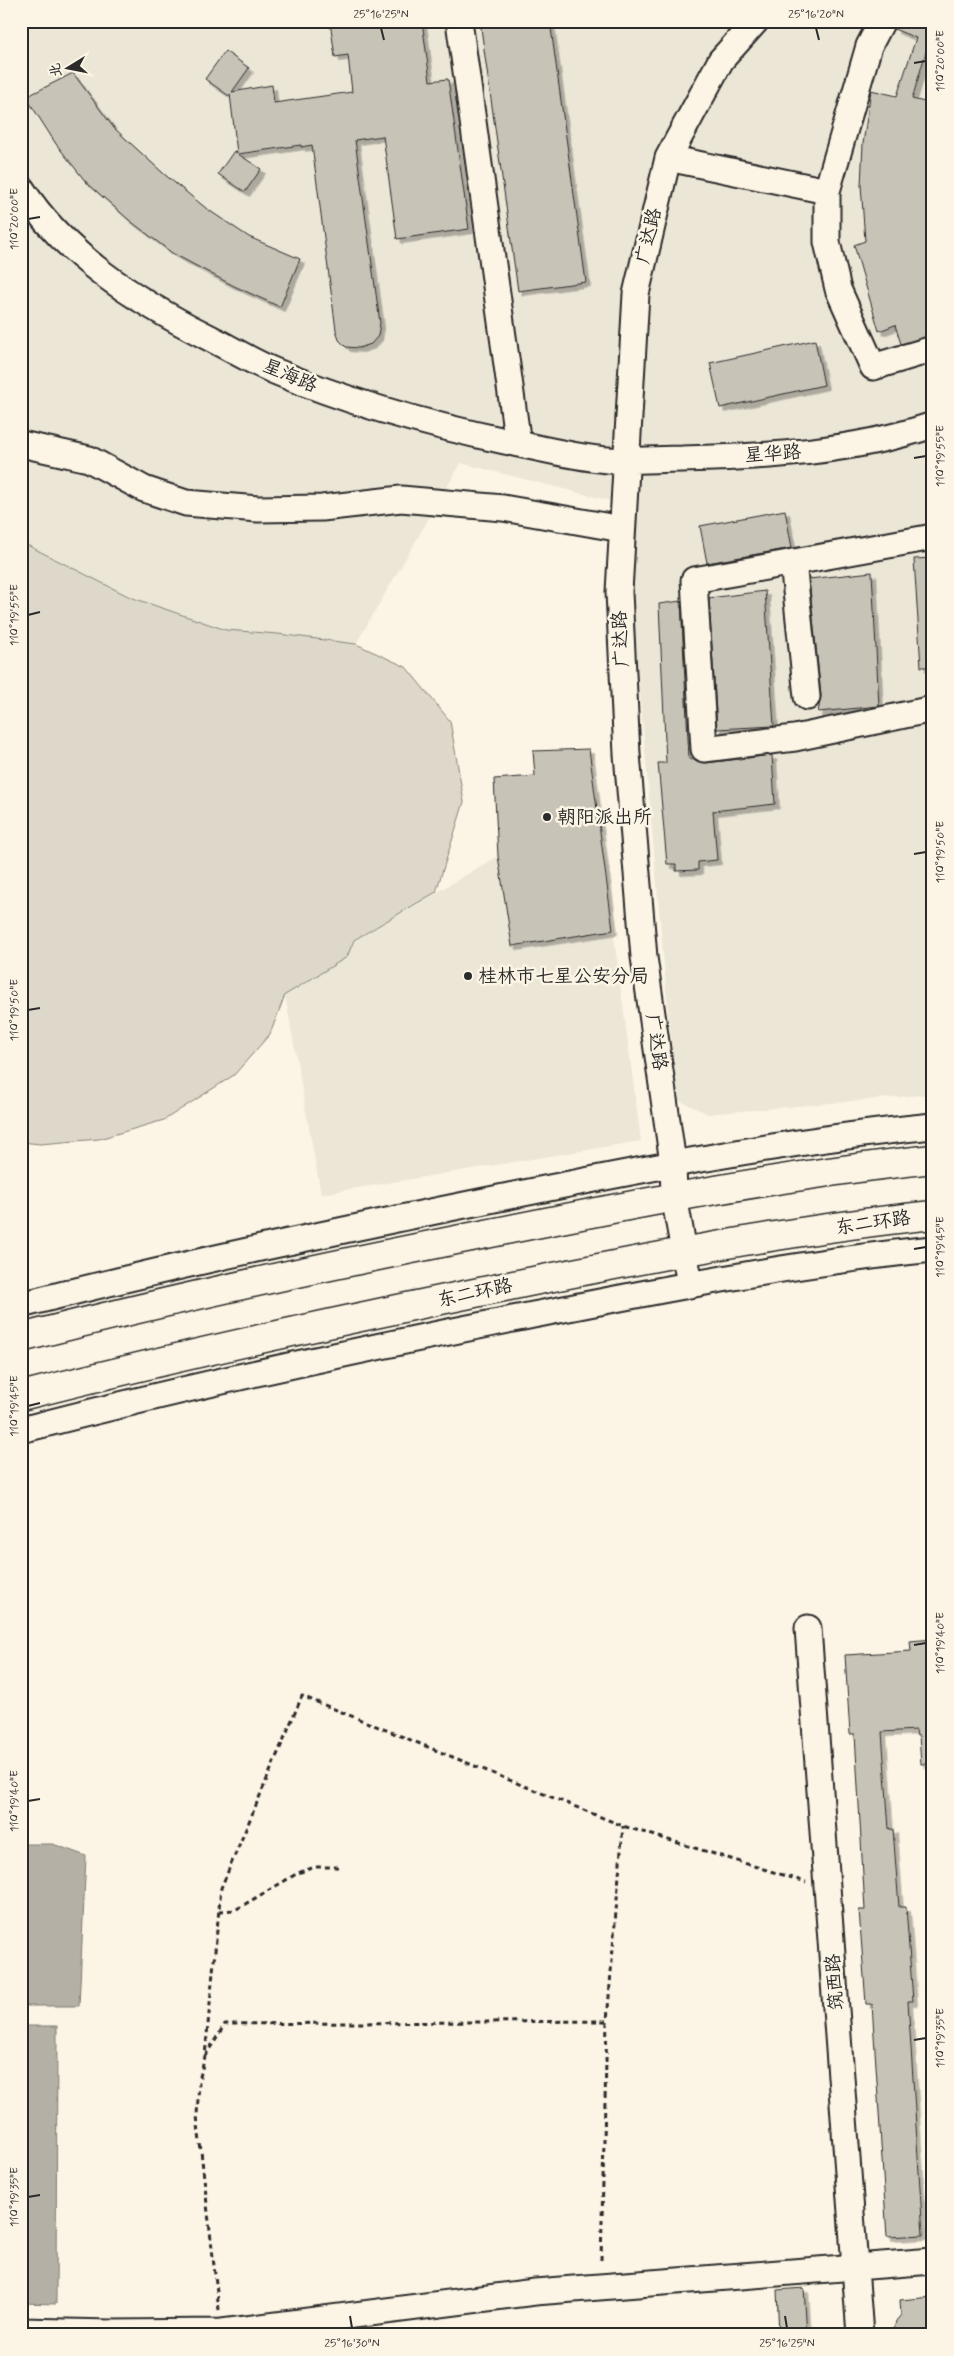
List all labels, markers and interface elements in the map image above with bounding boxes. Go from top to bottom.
text: 25°16'25"N [353,7,409,23]
text: 25°16'20"N [788,7,844,23]
text: 110°20'00"E [933,30,949,92]
north arrow [42,42,92,92]
text: 北 [46,62,66,79]
text: 110°20'00"E [7,188,23,250]
street label: 广达路 [630,205,668,267]
street label: 星海路 [259,353,321,399]
text: 110°19'55"E [933,425,949,487]
street label: 星华路 [744,440,802,468]
text: 110°19'55"E [7,584,23,646]
street label: 广达路 [607,610,635,668]
place label: 朝阳派出所 [557,805,652,830]
marker: 朝阳派出所 [541,811,553,823]
text: 110°19'50"E [933,821,949,883]
place label: 桂林市七星公安分局 [478,964,649,989]
marker: 桂林市七星公安分局 [462,970,474,982]
text: 110°19'50"E [7,979,23,1041]
street label: 广达路 [640,1012,672,1072]
street label: 东二环路 [834,1205,912,1241]
text: 110°19'45"E [933,1216,949,1278]
street label: 东二环路 [435,1273,515,1313]
text: 110°19'45"E [7,1375,23,1437]
text: 110°19'40"E [933,1612,949,1674]
text: 110°19'40"E [7,1770,23,1832]
street label: 筑西路 [821,1953,849,2011]
text: 110°19'35"E [933,2008,949,2068]
text: 110°19'35"E [7,2167,23,2227]
text: 25°16'30"N [324,2336,380,2352]
text: 25°16'25"N [759,2336,815,2352]

